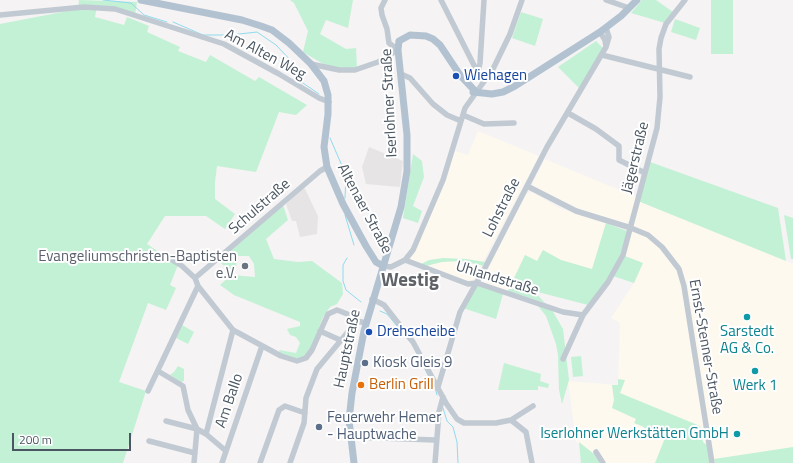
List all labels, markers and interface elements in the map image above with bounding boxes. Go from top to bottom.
street label: Am Alten Weg [221,26,309,84]
street label: Iserlohner Straße [378,48,402,158]
place label: Wiehagen [464,67,527,85]
marker: Wiehagen [451,71,461,81]
street label: Jägerstraße [618,120,654,196]
street label: Altenaer Straße [333,161,395,257]
street label: Lohstraße [479,175,525,241]
street label: Schulstraße [226,176,294,238]
place label: Evangeliumschristen-Baptisten e.V. [38,248,237,283]
street label: Uhlandstraße [453,258,541,300]
marker: Evangeliumschristen-Baptisten e.V. [240,261,250,271]
district label: Westig [381,270,439,292]
street label: Ernst-Stenner-Straße [684,278,726,416]
street label: Hauptstraße [331,308,365,390]
marker: Sarstedt AG & Co. [742,312,752,322]
place label: Drehscheibe [377,323,455,341]
place label: Sarstedt AG & Co. [720,323,774,358]
marker: Drehscheibe [364,327,374,337]
place label: Kiosk Gleis 9 [373,354,452,372]
marker: Kiosk Gleis 9 [360,358,370,368]
marker: Werk 1 [750,366,760,376]
street label: Am Ballo [212,371,248,431]
place label: Berlin Grill [369,376,434,394]
place label: Werk 1 [733,377,777,395]
marker: Berlin Grill [356,380,366,390]
place label: Feuerwehr Hemer - Hauptwache [327,409,441,444]
marker: Feuerwehr Hemer - Hauptwache [314,422,324,432]
scale bar [14,425,133,451]
place label: Iserlohner Werkstätten GmbH [540,425,729,443]
marker: Iserlohner Werkstätten GmbH [732,429,742,439]
text: 200 m [19,430,52,449]

